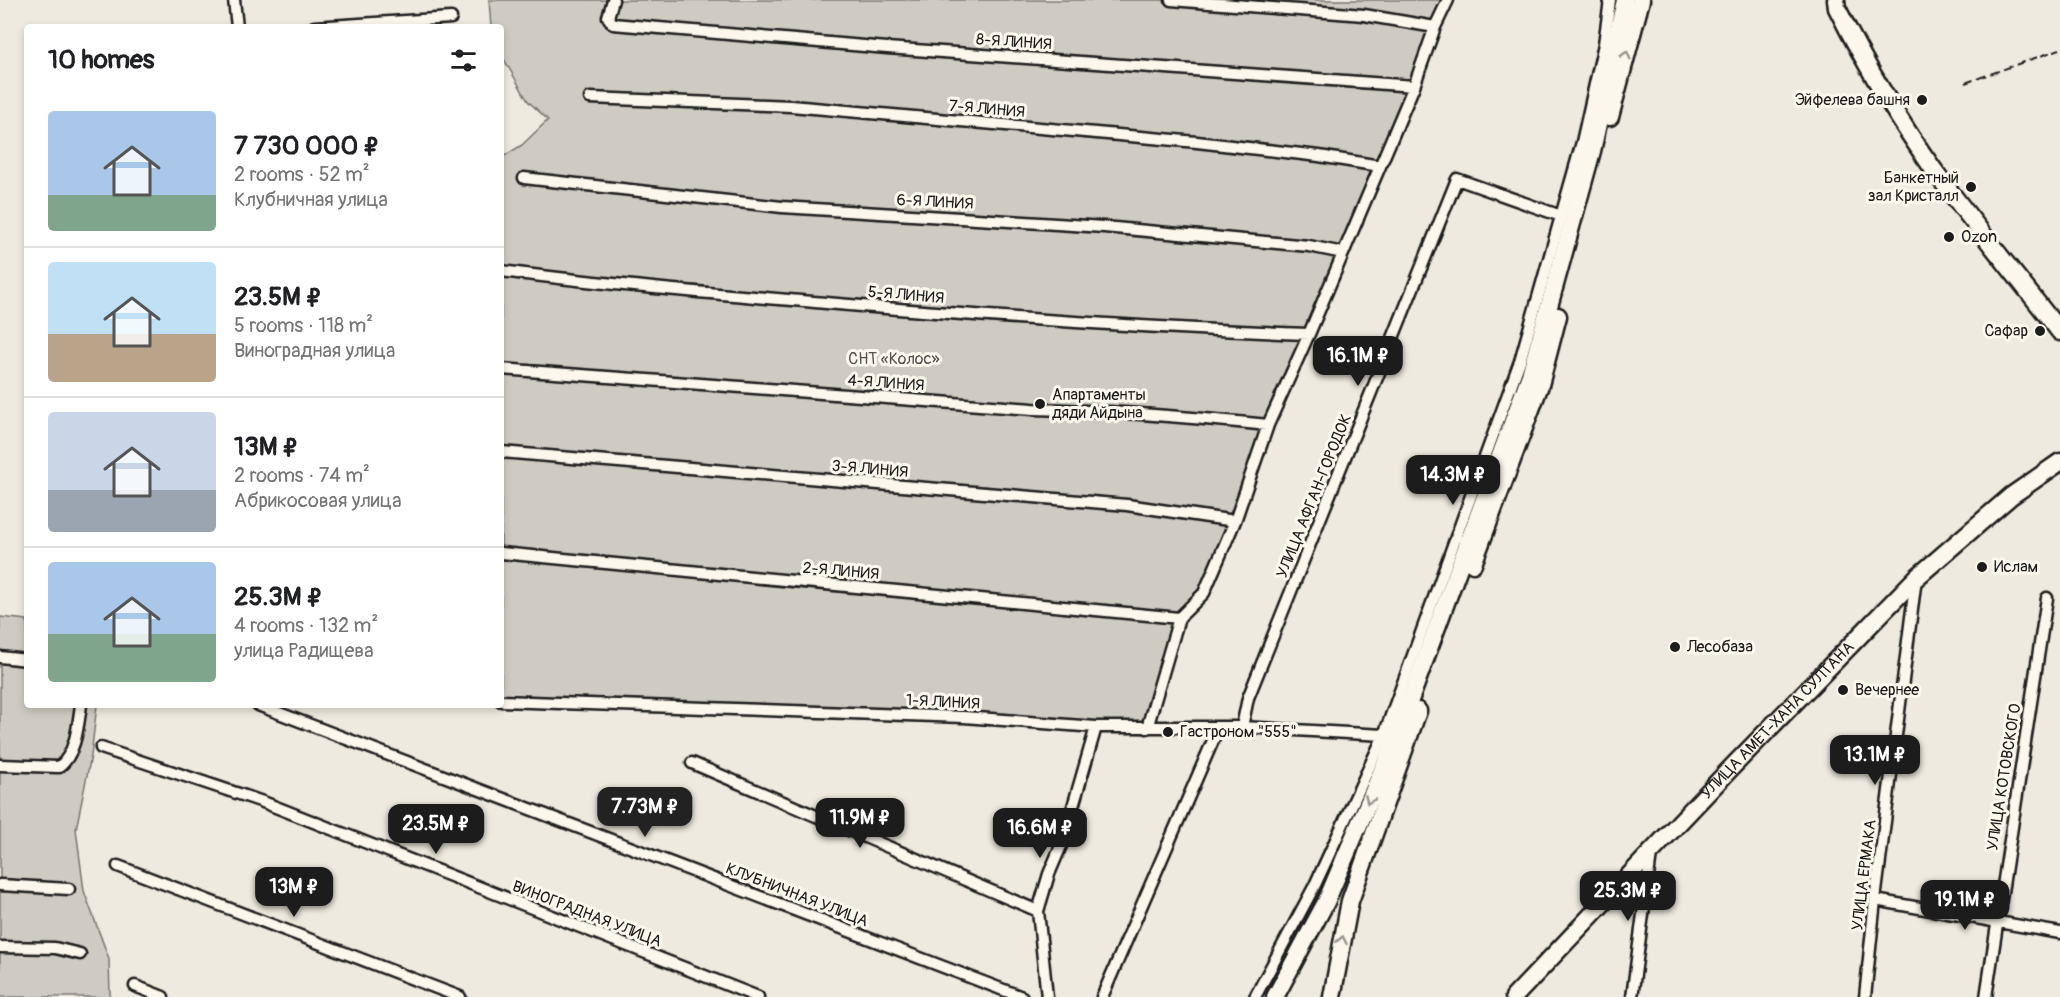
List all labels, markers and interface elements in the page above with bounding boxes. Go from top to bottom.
street label: 8-Я ЛИНИЯ [975,29,1053,55]
text: 10 homes [48,44,154,76]
icon: filters [447,44,480,77]
one-way arrow [1619,51,1632,61]
place label: Эйфелева башня [1795,90,1910,110]
marker: Эйфелева башня [1915,93,1929,107]
street label: 7-Я ЛИНИЯ [948,96,1026,122]
text: 7 730 000 ₽ [234,130,380,162]
icon: home [96,135,168,207]
text: 2 rooms · 52 m² [234,162,370,187]
place label: Банкетный зал Кристалл [1868,168,1959,206]
marker: Банкетный зал Кристалл [1964,180,1978,194]
text: Клубничная улица [234,187,388,212]
street label: 6-Я ЛИНИЯ [896,190,974,214]
place label: Ozon [1961,227,1997,247]
marker: Ozon [1942,230,1956,244]
text: 23.5M ₽ [234,281,322,313]
street label: 5-Я ЛИНИЯ [867,282,945,308]
icon: home [96,286,168,358]
text: 5 rooms · 118 m² [234,313,373,338]
place label: Сафар [1984,321,2028,341]
marker: Сафар [2033,324,2047,338]
pin: 16.1M ₽ [1303,336,1413,387]
text: Виноградная улица [234,338,395,363]
text: 16.1M ₽ [1327,343,1389,368]
park label: СНТ «Колос» [848,349,940,369]
street label: 4-Я ЛИНИЯ [847,370,925,396]
place label: Апартаменты дяди Айдына [1052,385,1146,423]
marker: Апартаменты дяди Айдына [1033,397,1047,411]
street label: УЛИЦА АФГАН-ГОРОДОК [1272,411,1356,581]
text: 13M ₽ [234,431,299,463]
icon: home [96,436,168,508]
pin: 14.3M ₽ [1398,455,1508,506]
street label: 3-Я ЛИНИЯ [831,456,909,482]
text: 14.3M ₽ [1420,462,1486,487]
text: 2 rooms · 74 m² [234,463,370,488]
text: Абрикосовая улица [234,488,401,513]
place label: Ислам [1994,557,2038,577]
street label: 2-Я ЛИНИЯ [802,558,880,584]
marker: Ислам [1975,560,1989,574]
text: 25.3M ₽ [234,581,323,613]
icon: home [96,586,168,658]
text: 4 rooms · 132 m² [234,613,378,638]
place label: Лесобаза [1686,637,1753,657]
street label: УЛИЦА АМЕТ-ХАНА СУЛТАНА [1697,637,1858,803]
text: улица Радищева [234,638,373,663]
marker: Лесобаза [1668,640,1682,654]
place label: Вечернее [1855,680,1919,700]
marker: Вечернее [1836,683,1850,697]
street label: 1-Я ЛИНИЯ [906,690,980,714]
street label: УЛИЦА КОТОВСКОГО [1983,702,2025,852]
place label: Гастроном "555" [1180,722,1297,742]
marker: Гастроном "555" [1161,725,1175,739]
pin: 13.1M ₽ [1820,735,1930,786]
text: 13.1M ₽ [1844,742,1906,767]
pin: 7.73M ₽ [590,787,700,838]
text: 7.73M ₽ [611,794,679,819]
one-way arrow [1364,794,1376,805]
pin: 11.9M ₽ [805,798,915,849]
pin: 23.5M ₽ [381,804,491,855]
text: 11.9M ₽ [829,805,891,830]
pin: 16.6M ₽ [985,808,1095,859]
text: 23.5M ₽ [402,811,470,836]
text: 16.6M ₽ [1007,815,1073,840]
street label: УЛИЦА ЕРМАКА [1847,818,1881,932]
street label: КЛУБНИЧНАЯ УЛИЦА [723,859,871,931]
pin: 13M ₽ [252,867,336,918]
pin: 25.3M ₽ [1573,871,1683,922]
text: 13M ₽ [269,874,319,899]
street label: ВИНОГРАДНАЯ УЛИЦА [510,876,664,952]
text: 25.3M ₽ [1594,878,1662,903]
pin: 19.1M ₽ [1910,880,2020,931]
text: 19.1M ₽ [1934,887,1996,912]
one-way arrow [1335,935,1348,945]

